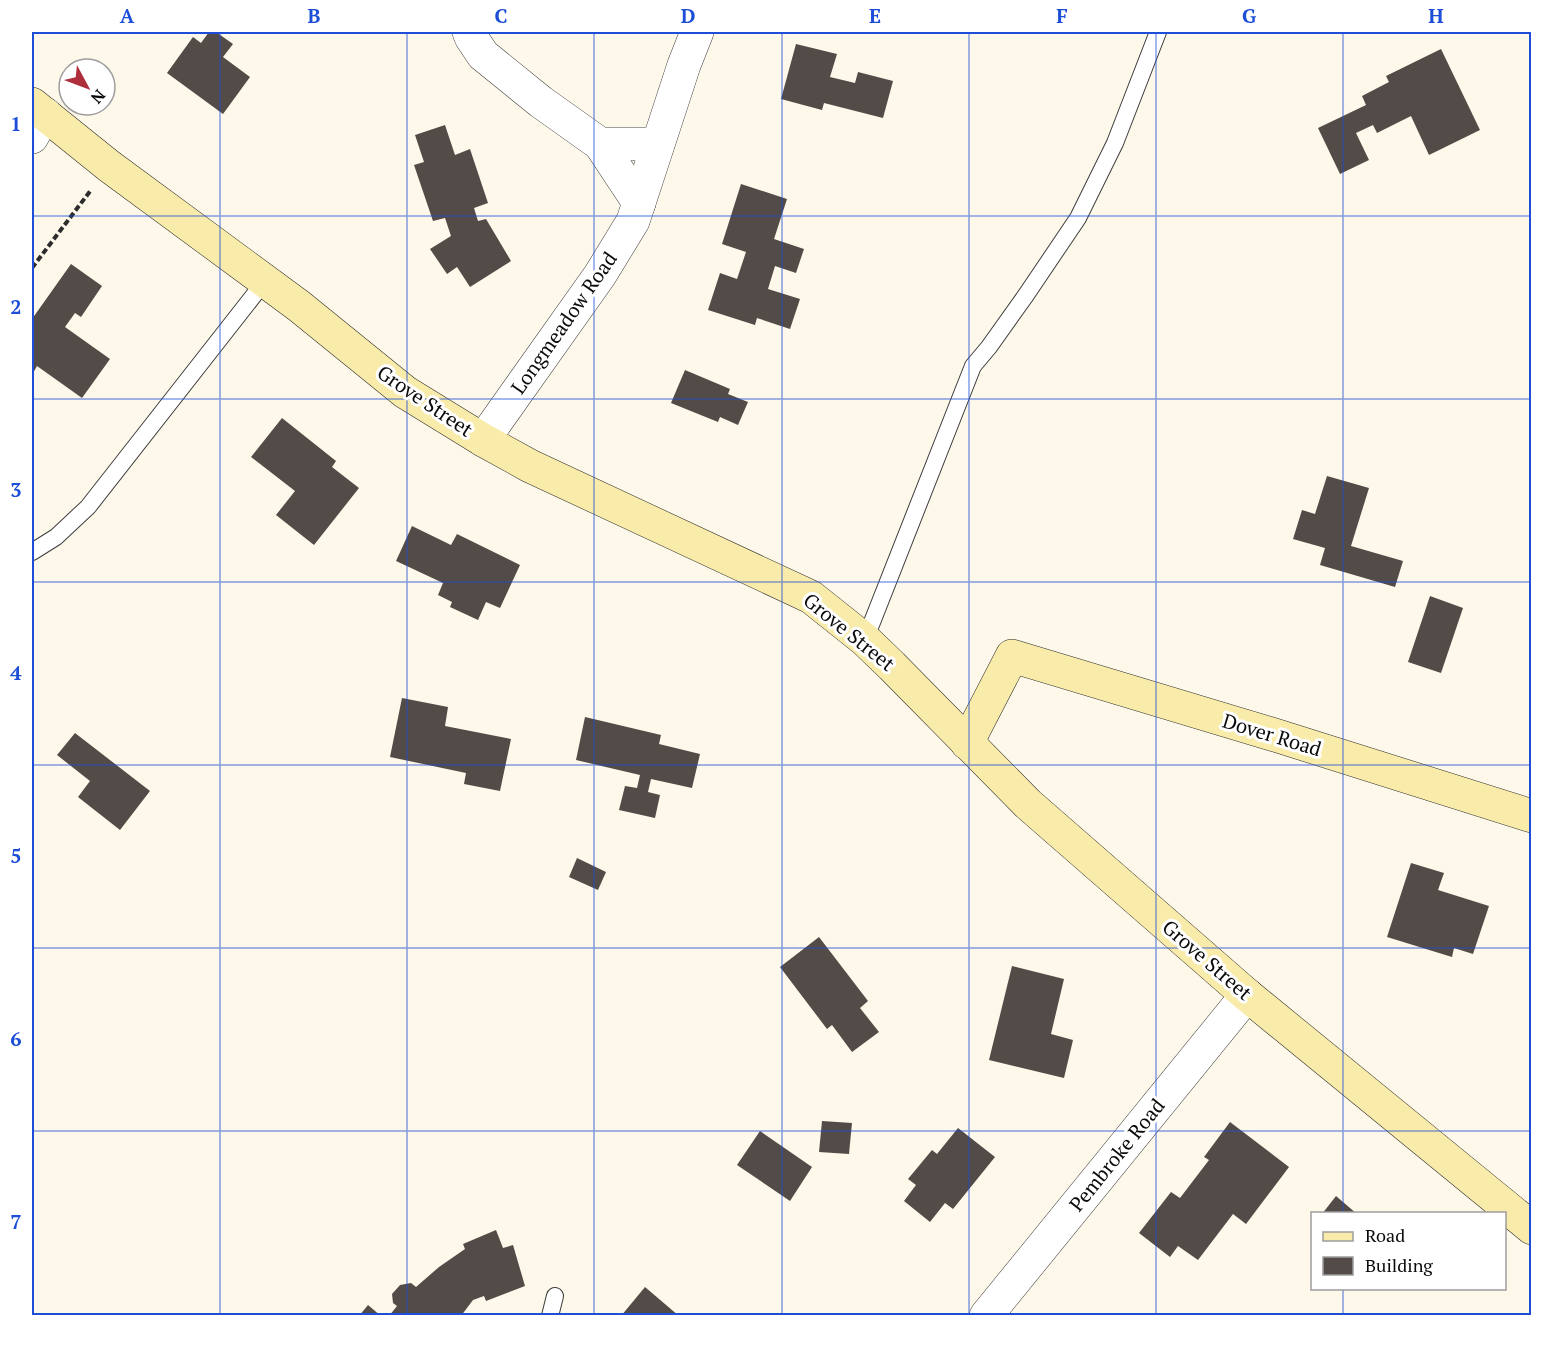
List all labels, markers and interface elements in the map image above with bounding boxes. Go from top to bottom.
text: A [120,2,135,29]
text: B [308,2,321,29]
text: C [494,2,508,29]
text: D [681,2,695,29]
text: E [869,2,881,29]
text: F [1056,2,1068,29]
text: G [1242,2,1256,29]
text: H [1428,2,1444,29]
north arrow [57,57,117,117]
text: N [86,85,111,109]
text: 1 [10,110,22,137]
street label: Longmeadow Road [504,246,623,399]
text: 2 [10,293,22,320]
street label: Grove Street [372,359,479,443]
text: 3 [10,476,22,503]
street label: Grove Street [798,586,901,677]
text: 4 [10,659,22,686]
street label: Dover Road [1219,707,1325,762]
text: 5 [10,842,22,869]
street label: Grove Street [1157,913,1258,1006]
text: 6 [10,1025,22,1052]
street label: Pembroke Road [1063,1093,1170,1217]
text: 7 [10,1208,22,1235]
legend [1311,1212,1506,1290]
text: Road [1365,1223,1405,1247]
text: Building [1365,1253,1433,1277]

